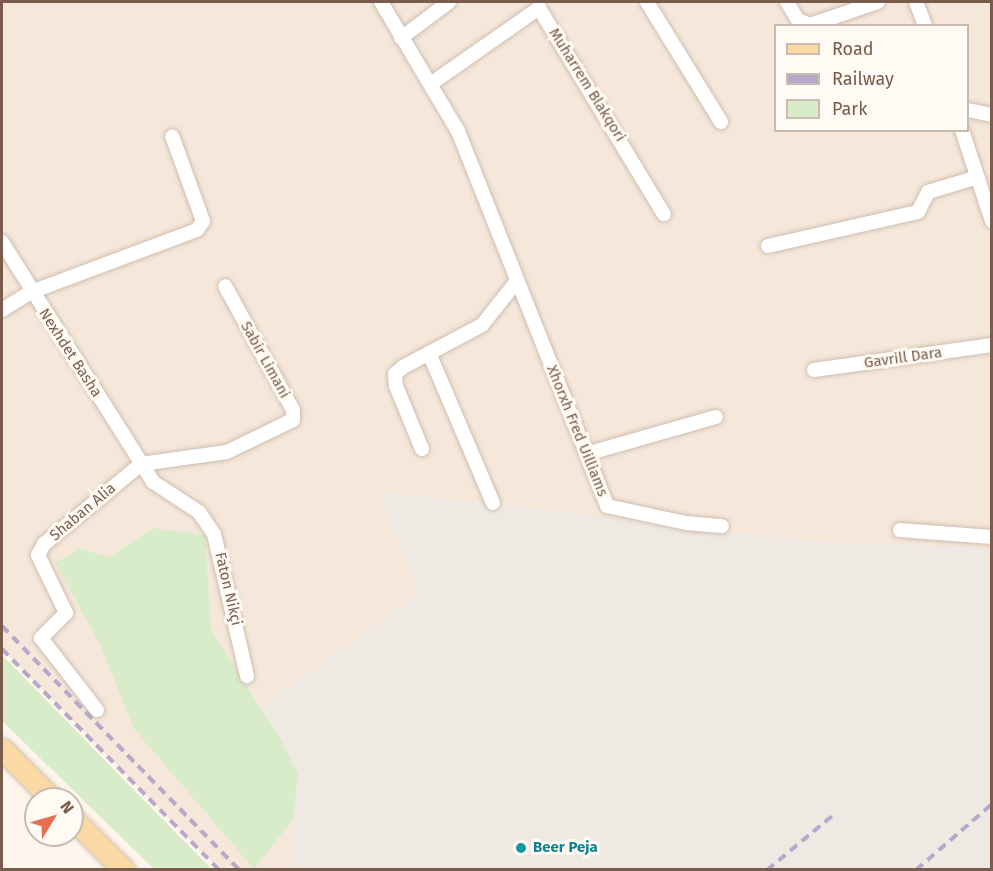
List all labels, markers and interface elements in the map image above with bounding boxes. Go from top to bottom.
legend [774,24,969,132]
street label: Muharrem Blakqori [545,25,629,145]
text: Road [832,38,874,60]
text: Railway [832,68,894,90]
text: Park [832,98,867,120]
street label: Nexhdet Basha [35,305,105,401]
street label: Sabir Limani [237,318,293,402]
street label: Gavrill Dara [863,344,943,372]
street label: Xhorxh Fred Uilliams [542,363,612,499]
street label: Shaban Alia [47,479,119,545]
street label: Faton Nikçi [211,551,245,627]
north arrow [24,787,84,847]
text: N [56,797,78,817]
place label: Beer Peja [533,839,598,857]
marker: Beer Peja [514,841,528,855]

